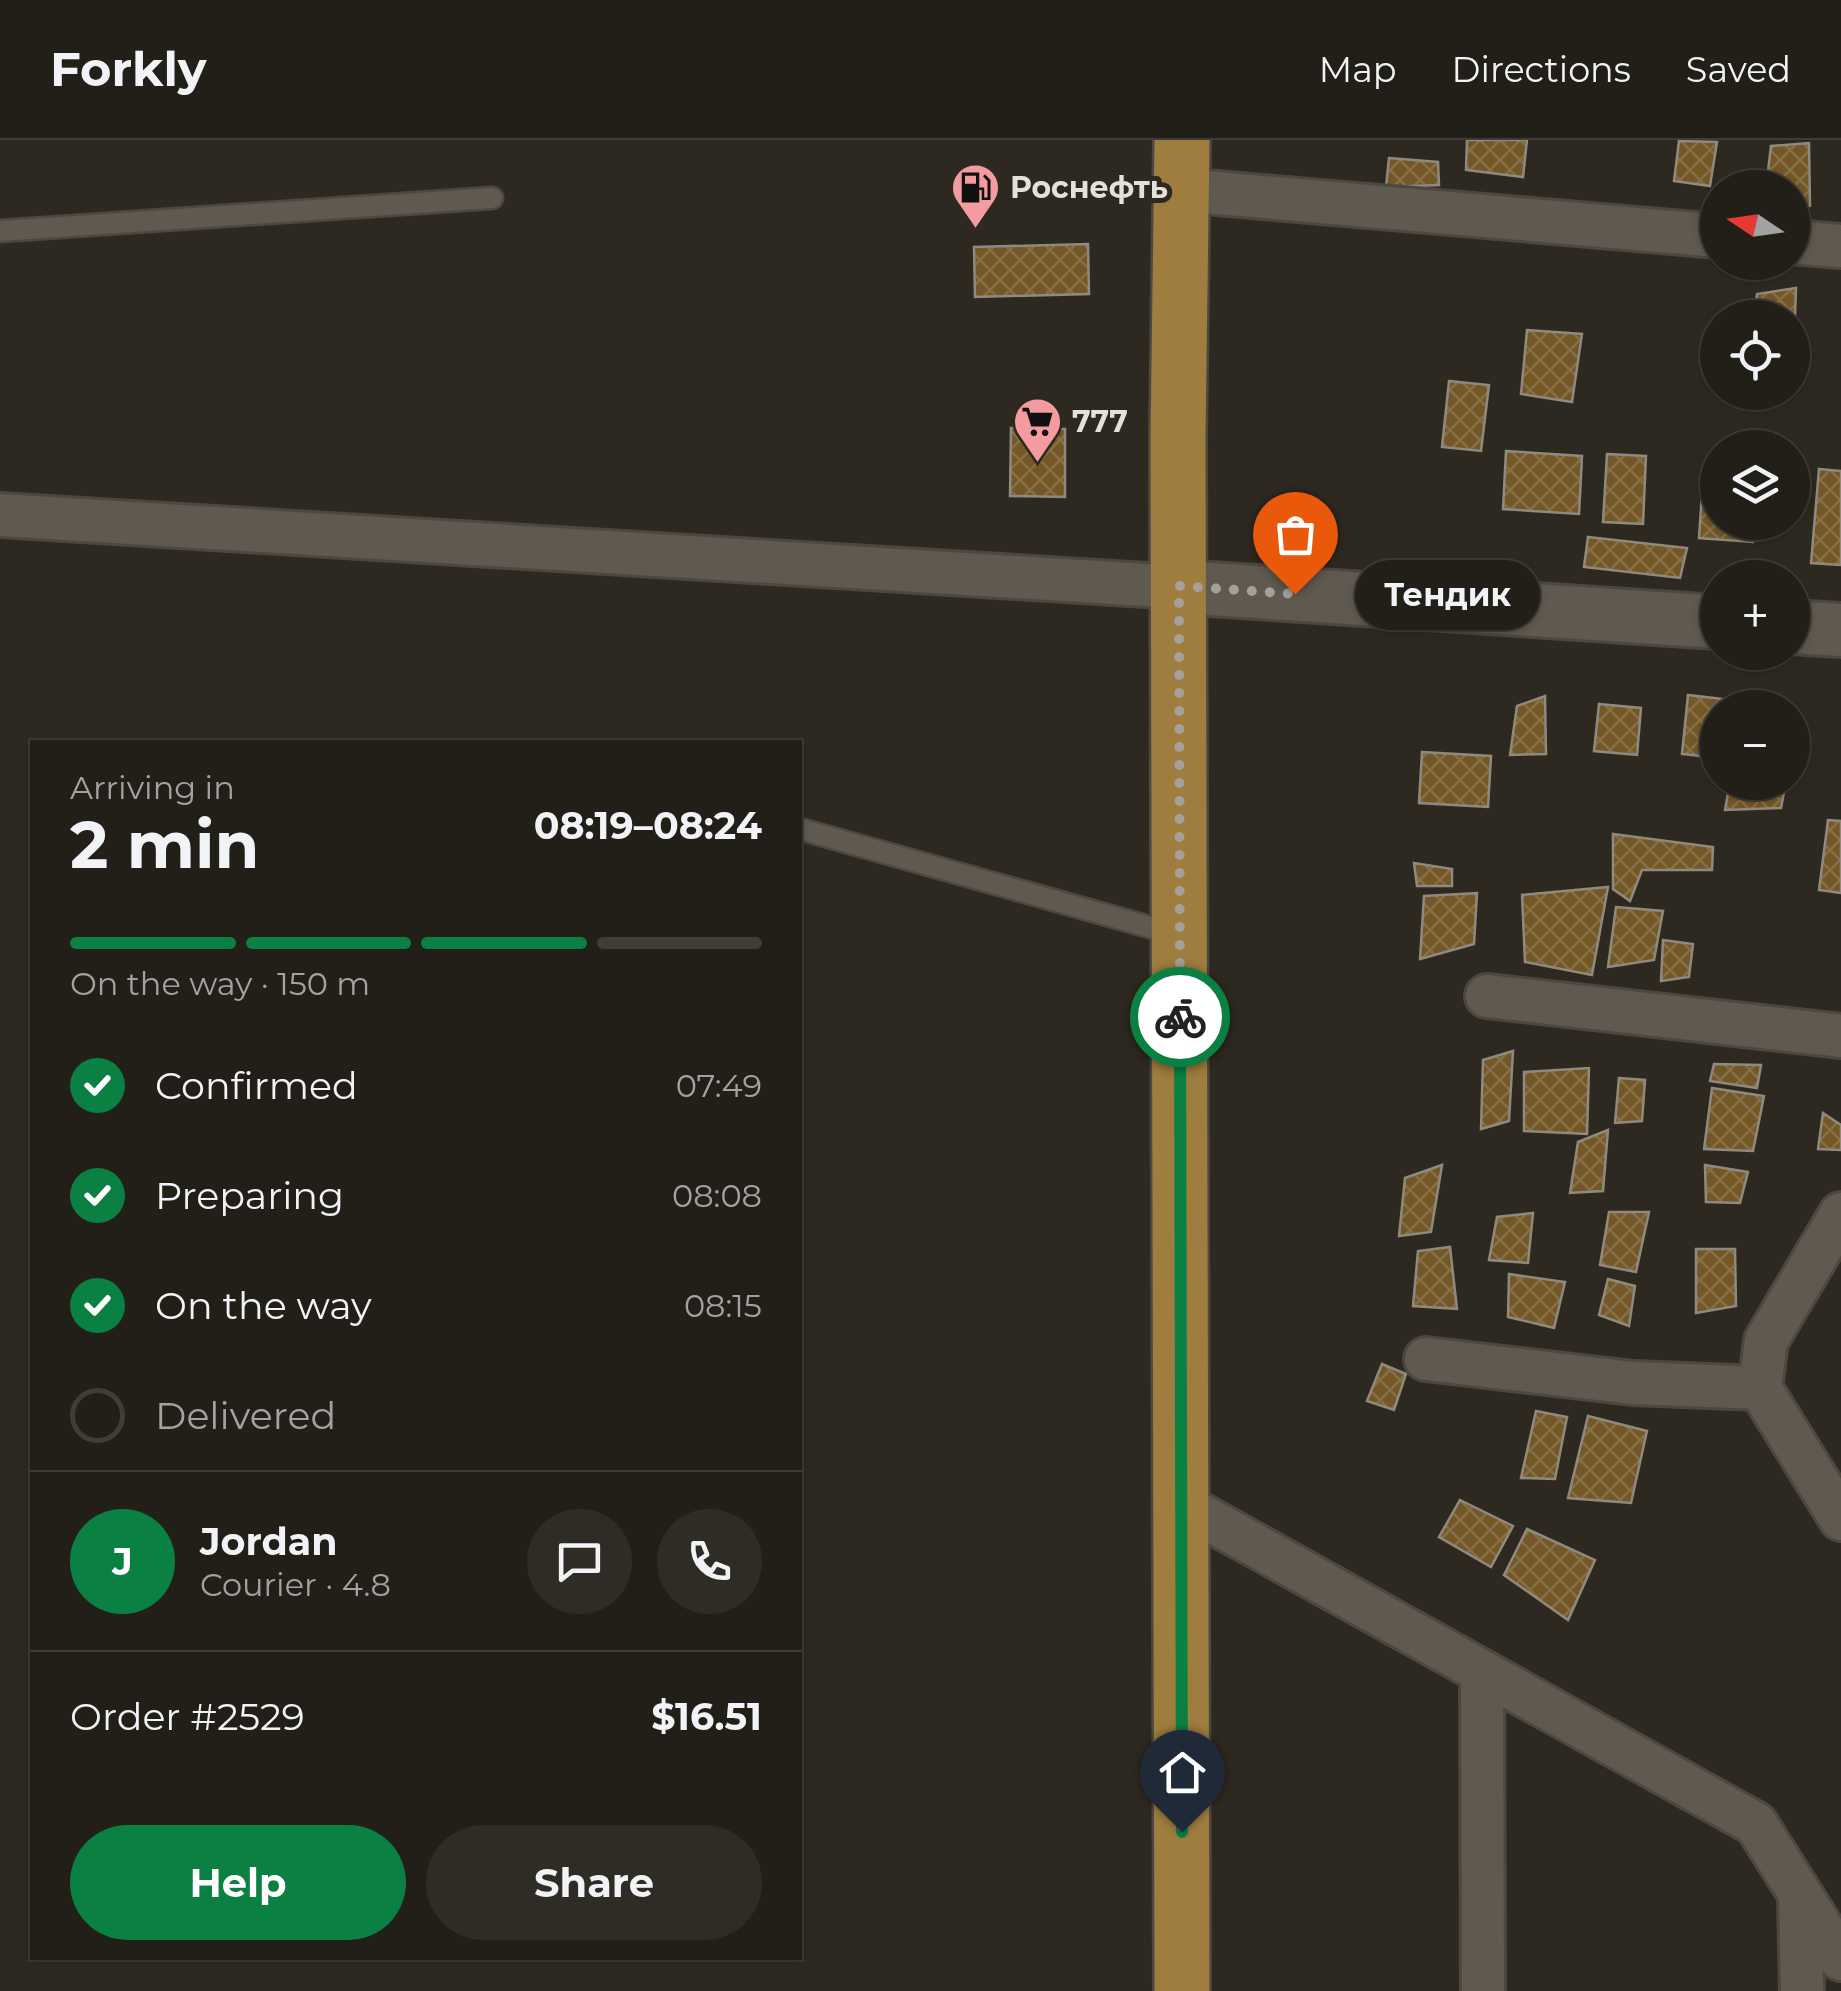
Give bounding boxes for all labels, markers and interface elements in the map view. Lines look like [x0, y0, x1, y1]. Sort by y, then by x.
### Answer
text: Forkly [50, 40, 207, 98]
text: Map [1319, 48, 1397, 91]
text: Directions [1452, 48, 1631, 91]
text: Saved [1686, 48, 1791, 91]
fuel station icon: Роснефть [949, 162, 1001, 230]
place label: Роснефть [1010, 169, 1168, 206]
north arrow [1700, 170, 1810, 280]
map controls [1700, 170, 1810, 800]
button: locate [1700, 300, 1810, 410]
supermarket icon: 777 [1011, 396, 1063, 464]
place label: 777 [1072, 403, 1128, 440]
button: layers [1700, 430, 1810, 540]
pin [1253, 492, 1338, 595]
icon: bag [1268, 507, 1323, 562]
callout: Тендик [1355, 559, 1540, 629]
button: + [1700, 560, 1810, 670]
text: Тендик [1384, 575, 1511, 614]
button: − [1700, 690, 1810, 800]
text: Arriving in [70, 768, 235, 807]
text: 08:19–08:24 [534, 802, 762, 849]
text: 2 min [70, 805, 259, 884]
text: On the way · 150 m [70, 964, 370, 1003]
courier [1130, 967, 1230, 1067]
icon: bike [1153, 990, 1208, 1045]
icon: check [70, 1058, 125, 1113]
text: Confirmed [155, 1062, 358, 1109]
text: 07:49 [676, 1066, 762, 1105]
icon: check [70, 1168, 125, 1223]
text: Preparing [155, 1172, 344, 1219]
text: 08:08 [672, 1176, 762, 1215]
icon: check [70, 1278, 125, 1333]
text: On the way [155, 1282, 372, 1329]
text: 08:15 [684, 1286, 762, 1325]
text: Delivered [155, 1392, 336, 1439]
button: chat [527, 1509, 632, 1614]
button: phone [657, 1509, 762, 1614]
text: Jordan [200, 1518, 338, 1565]
text: J [112, 1538, 133, 1585]
text: Courier · 4.8 [200, 1565, 391, 1604]
text: Order #2529 [70, 1693, 305, 1740]
text: $16.51 [651, 1693, 762, 1740]
pin [1140, 1730, 1225, 1833]
icon: home [1155, 1745, 1210, 1800]
button: Help [70, 1825, 406, 1940]
button: Share [426, 1825, 762, 1940]

